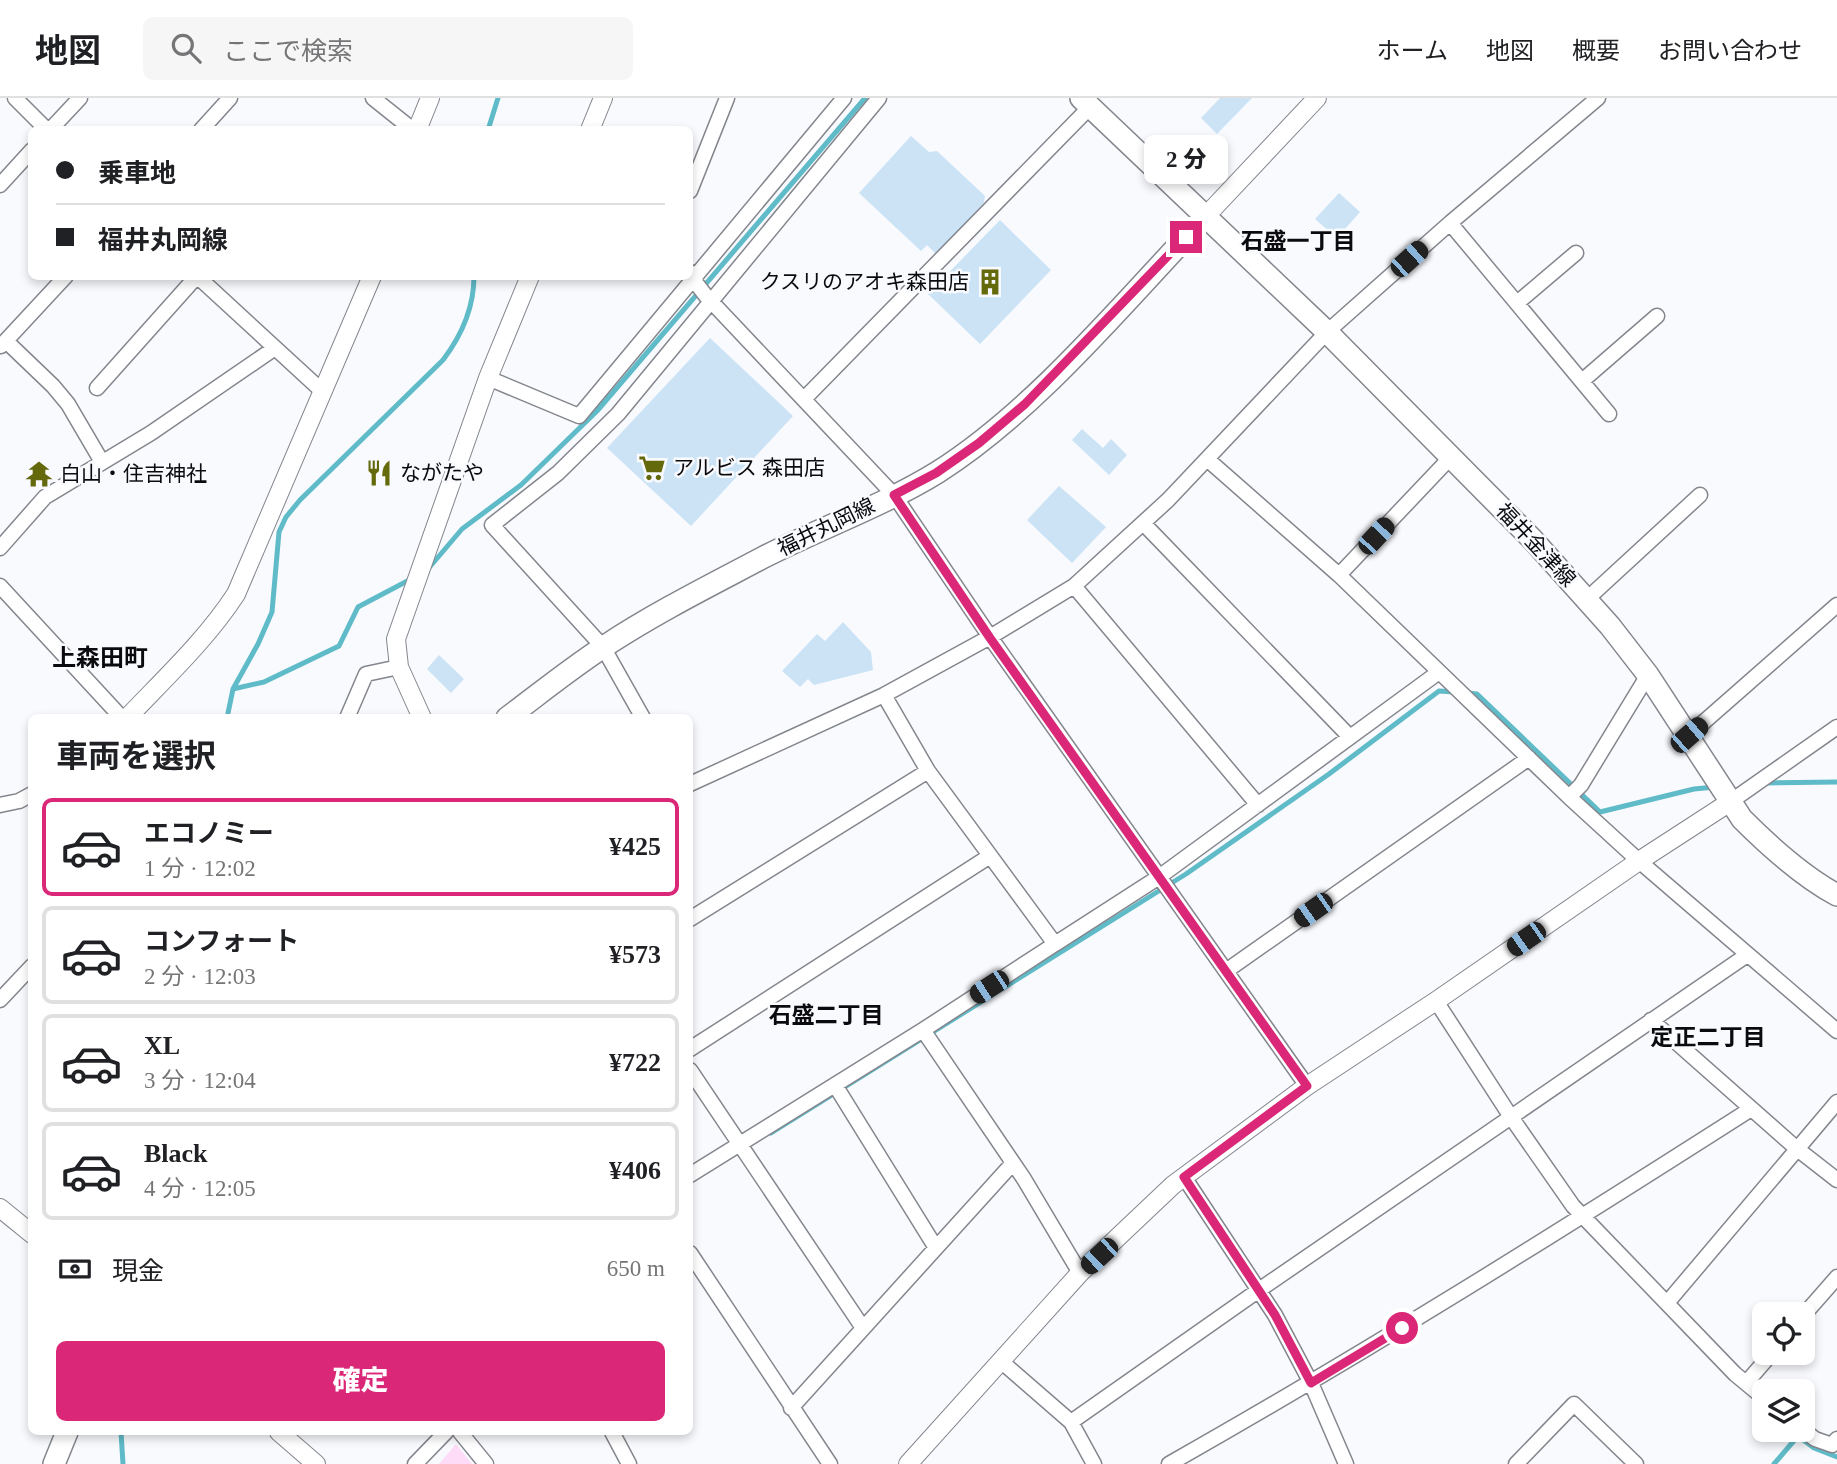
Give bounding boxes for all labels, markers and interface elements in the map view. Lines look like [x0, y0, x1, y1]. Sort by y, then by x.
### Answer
search box [143, 17, 633, 80]
icon: search [167, 29, 205, 67]
text: 地図 [35, 33, 101, 69]
text: ここで検索 [223, 37, 353, 66]
text: ホーム [1377, 38, 1448, 64]
text: 地図 [1486, 38, 1534, 64]
text: 概要 [1572, 38, 1620, 64]
text: お問い合わせ [1658, 38, 1802, 64]
callout: 2 分 [1144, 136, 1228, 184]
text: 2 分 [1166, 147, 1206, 172]
text: 乗車地 [98, 159, 176, 188]
route end [1170, 221, 1202, 253]
text: 福井丸岡線 [98, 226, 228, 255]
district label: 石盛一丁目 [1241, 229, 1356, 254]
car [1387, 237, 1432, 281]
building icon: クスリのアオキ森田店 [975, 267, 1005, 297]
place label: クスリのアオキ森田店 [760, 270, 969, 294]
supermarket icon: アルビス 森田店 [637, 453, 667, 483]
place label: アルビス 森田店 [673, 456, 825, 480]
restaurant icon: ながたや [364, 458, 394, 488]
temple icon: 白山・住吉神社 [24, 459, 54, 489]
place label: ながたや [400, 461, 484, 485]
place label: 白山・住吉神社 [60, 462, 207, 486]
street label: 福井丸岡線 [774, 493, 878, 561]
street label: 福井金津線 [1491, 498, 1581, 592]
car [1354, 513, 1399, 559]
district label: 上森田町 [52, 645, 148, 671]
car [1667, 713, 1712, 757]
text: 車両を選択 [56, 738, 216, 774]
icon: car [60, 816, 123, 879]
text: エコノミー [144, 819, 274, 848]
text: ¥425 [609, 832, 661, 861]
text: 1 分 · 12:02 [144, 856, 256, 881]
car [1290, 889, 1337, 931]
car [1503, 918, 1550, 960]
icon: car [60, 924, 123, 987]
text: コンフォート [144, 927, 299, 956]
text: ¥573 [609, 940, 661, 969]
text: 2 分 · 12:03 [144, 964, 256, 989]
car [966, 967, 1013, 1007]
district label: 石盛二丁目 [769, 1003, 884, 1028]
district label: 定正二丁目 [1651, 1025, 1766, 1050]
text: XL [144, 1031, 180, 1060]
icon: car [60, 1032, 123, 1095]
text: ¥722 [609, 1048, 661, 1077]
text: 3 分 · 12:04 [144, 1068, 256, 1093]
text: Black [144, 1139, 208, 1168]
icon: car [60, 1140, 123, 1203]
text: ¥406 [609, 1156, 661, 1185]
text: 4 分 · 12:05 [144, 1176, 256, 1201]
car [1077, 1234, 1122, 1278]
icon: cash [56, 1250, 94, 1288]
text: 650 m [607, 1256, 665, 1281]
text: 現金 [112, 1257, 164, 1286]
map controls [1752, 1302, 1815, 1442]
button: locate [1752, 1302, 1815, 1365]
route start [1386, 1312, 1418, 1344]
button: 確定 [56, 1341, 665, 1421]
button: layers [1752, 1379, 1815, 1442]

